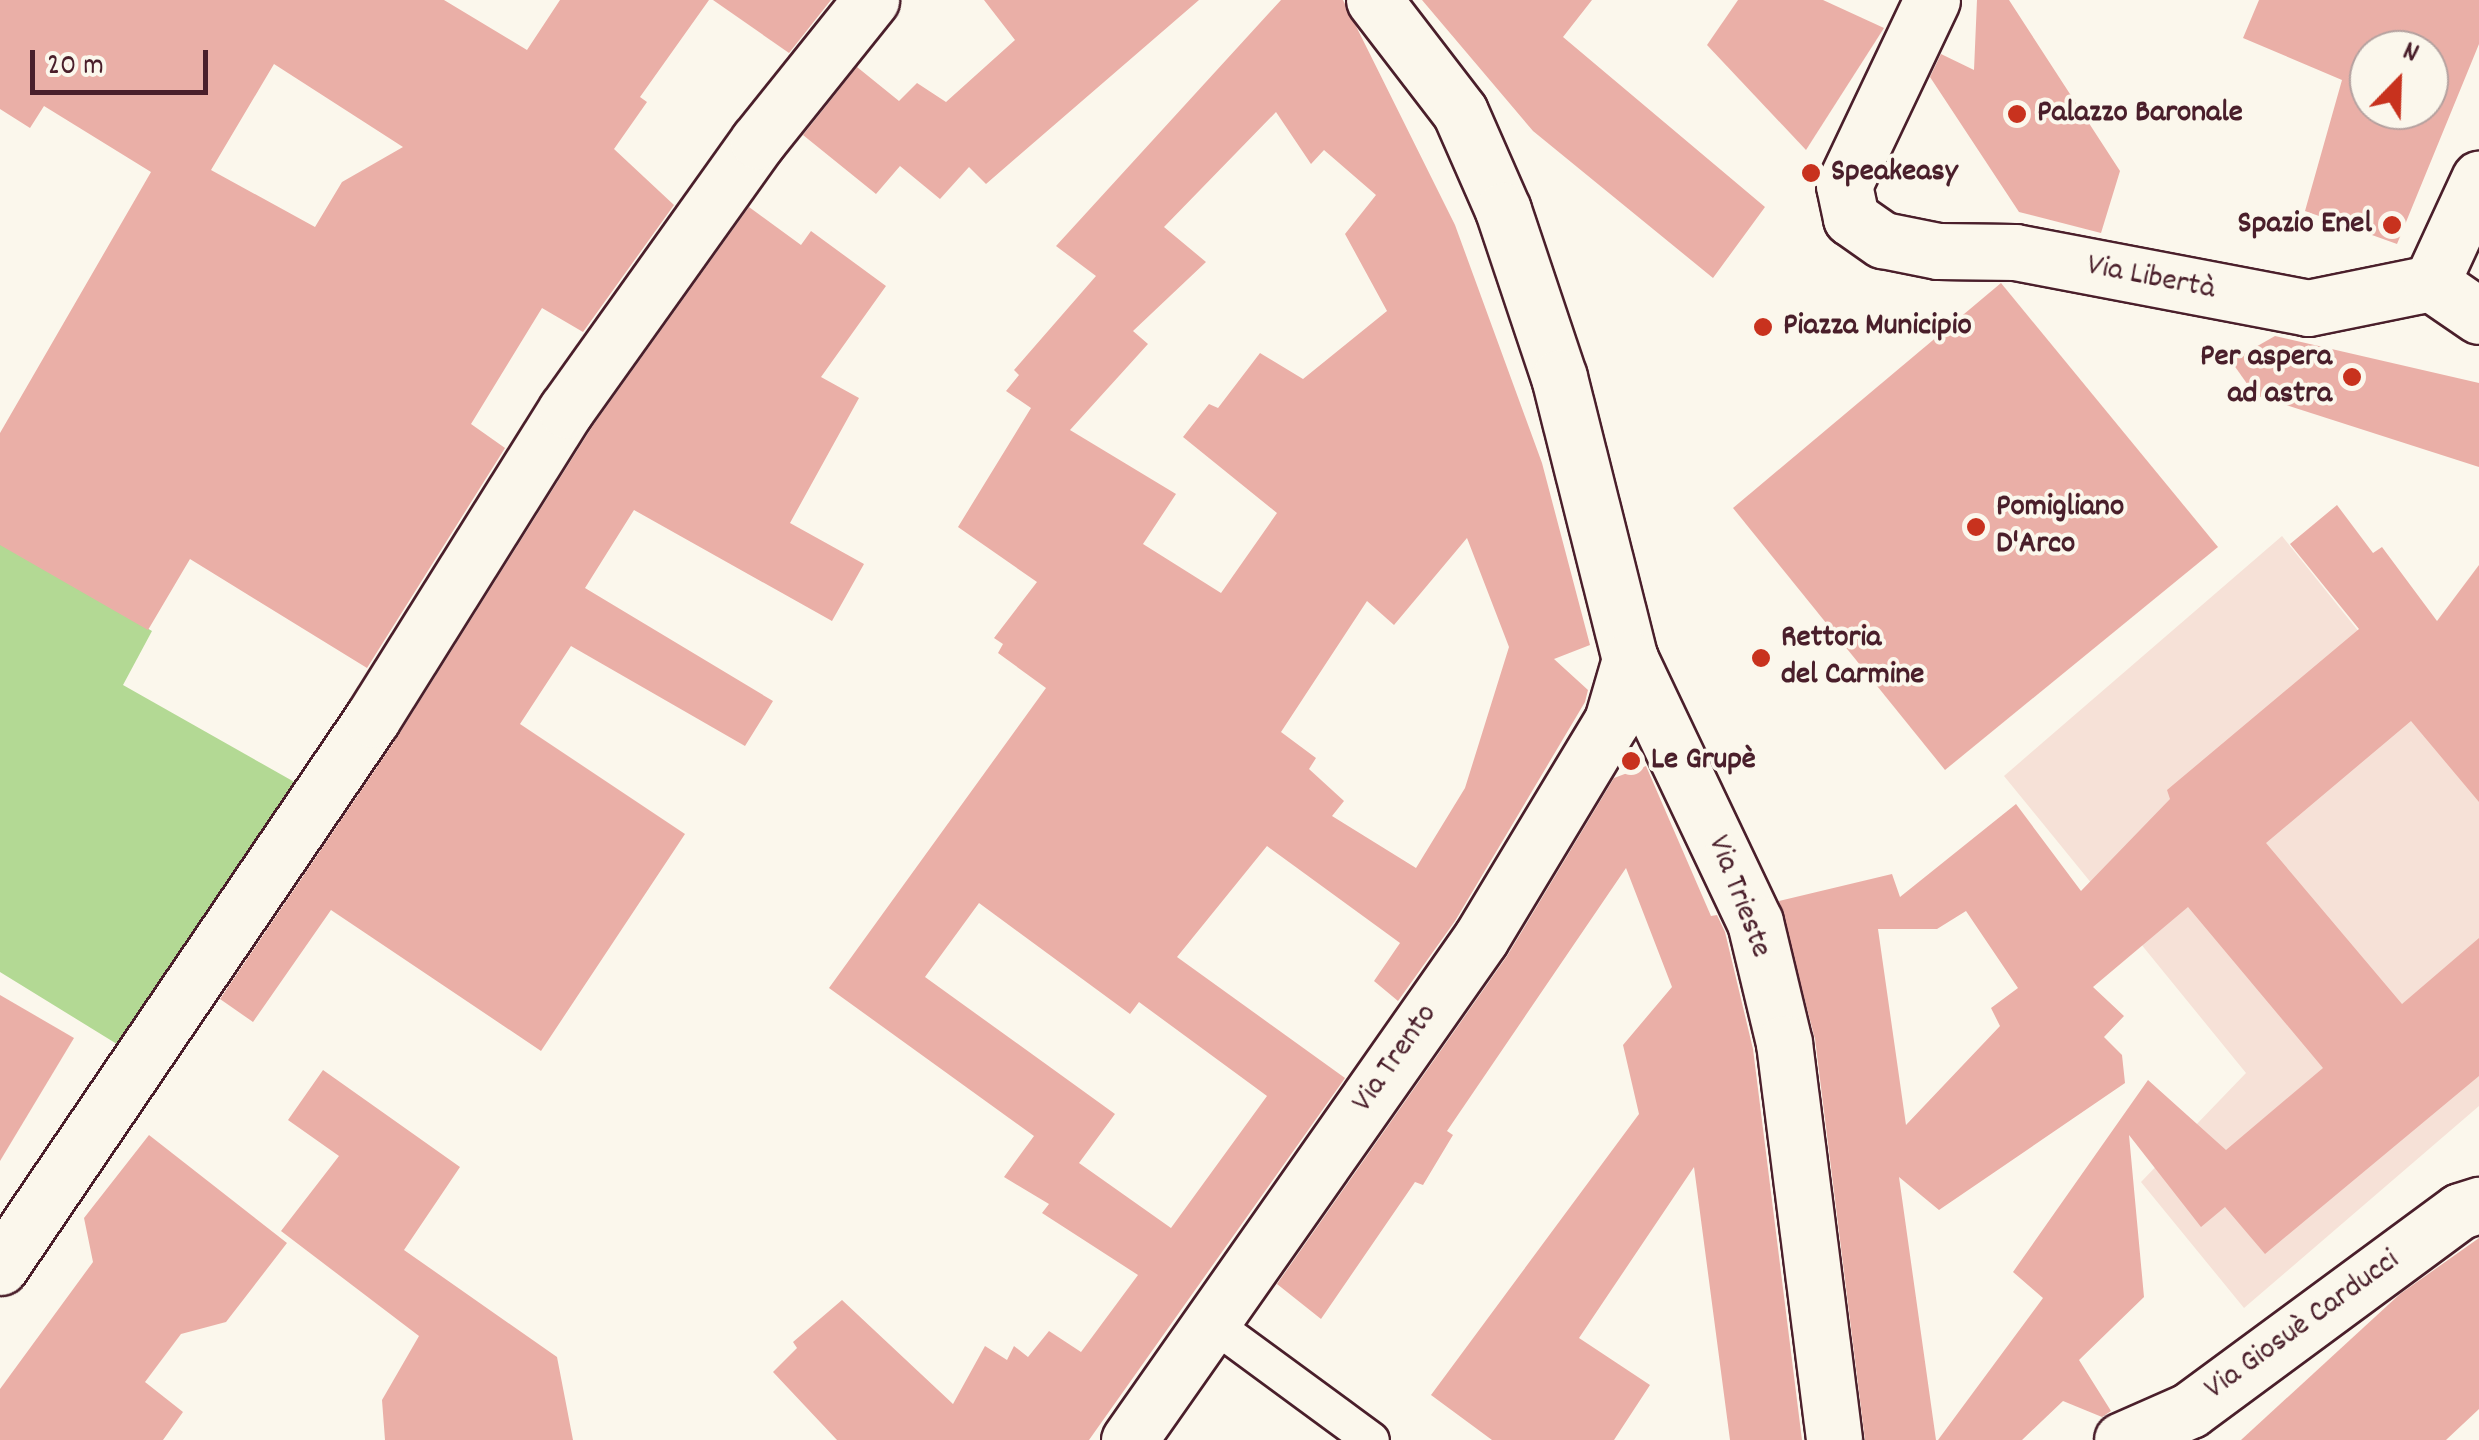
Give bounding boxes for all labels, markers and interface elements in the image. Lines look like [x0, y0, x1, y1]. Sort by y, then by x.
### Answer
scale bar [35, 30, 212, 92]
north arrow [2349, 30, 2449, 130]
text: N [2396, 33, 2424, 75]
text: 20 m [47, 46, 104, 89]
place label: Palazzo Baronale [2037, 95, 2243, 133]
marker: Palazzo Baronale [2006, 103, 2028, 125]
place label: Speakeasy [1831, 154, 1958, 192]
marker: Speakeasy [1800, 162, 1822, 184]
place label: Spazio Enel [2238, 206, 2372, 244]
marker: Spazio Enel [2381, 214, 2403, 236]
street label: Via Libertà [2083, 248, 2219, 310]
place label: Piazza Municipio [1783, 308, 1972, 346]
marker: Piazza Municipio [1752, 316, 1774, 338]
place label: Per aspera ad astra [2200, 340, 2332, 415]
marker: Per aspera ad astra [2341, 366, 2363, 388]
place label: Pomigliano D'Arco [1996, 490, 2124, 565]
marker: Pomigliano D'Arco [1965, 516, 1987, 538]
place label: Rettoria del Carmine [1781, 621, 1924, 696]
marker: Rettoria del Carmine [1750, 647, 1772, 669]
place label: Le Grupè [1651, 742, 1756, 780]
marker: Le Grupè [1620, 750, 1642, 772]
street label: Via Trieste [1697, 831, 1779, 963]
street label: Via Trento [1345, 998, 1447, 1120]
street label: Via Giosuè Carducci [2198, 1242, 2408, 1410]

